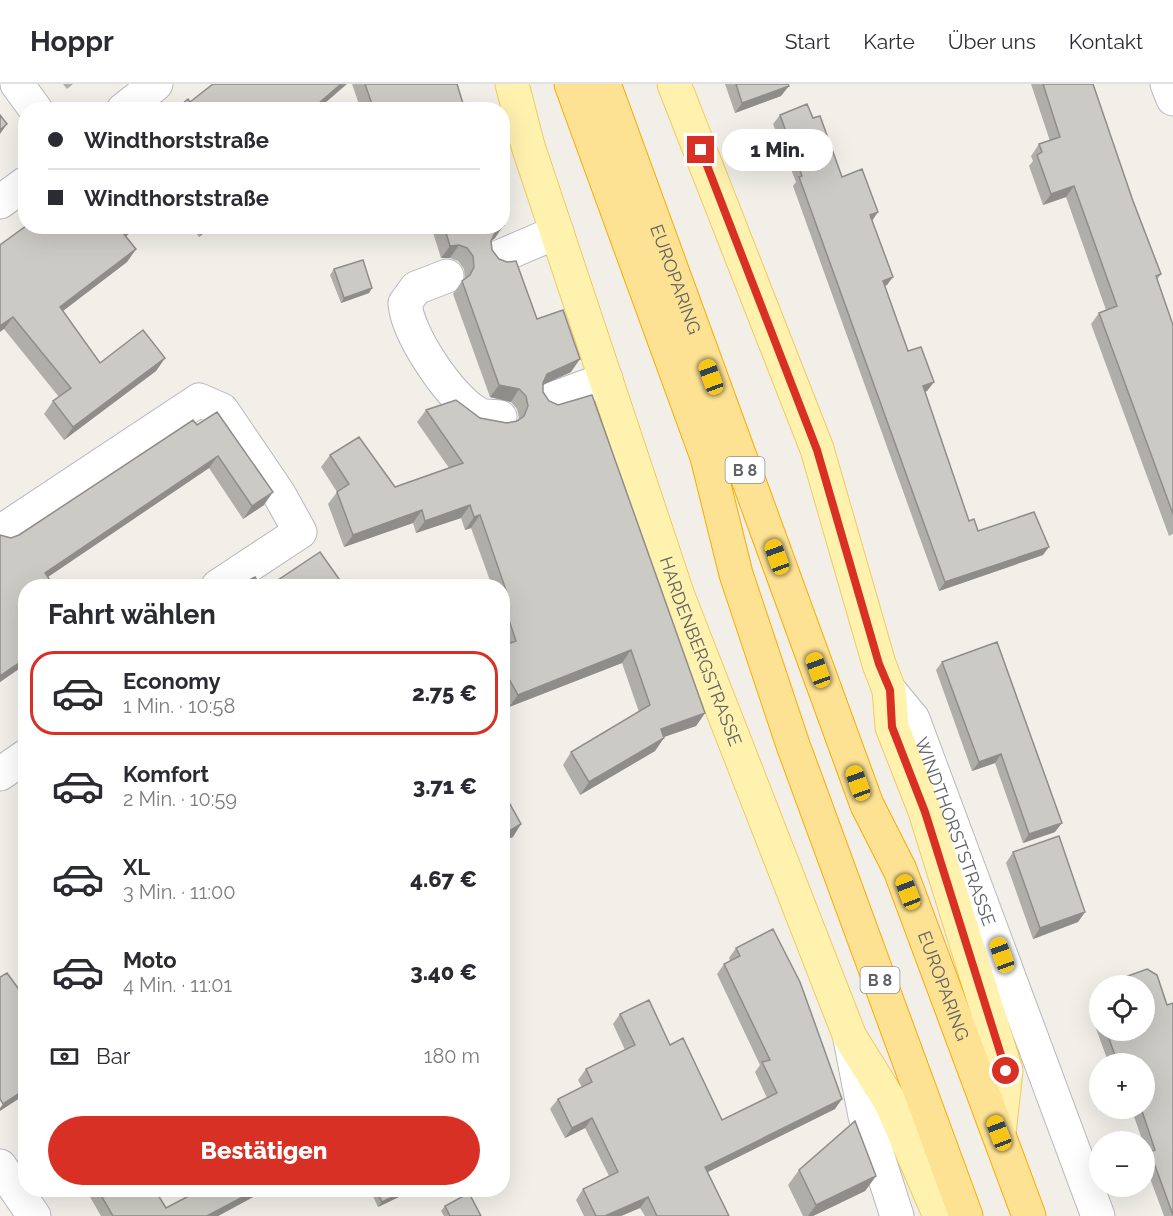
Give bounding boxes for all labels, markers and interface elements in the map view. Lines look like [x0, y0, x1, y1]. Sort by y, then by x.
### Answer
text: Hoppr [30, 25, 114, 58]
text: Start [785, 29, 830, 54]
text: Karte [863, 29, 915, 54]
text: Über uns [948, 29, 1036, 54]
text: Kontakt [1069, 29, 1143, 54]
text: Windthorststraße [84, 127, 269, 153]
callout: 1 Min. [722, 129, 833, 171]
route end [687, 136, 714, 163]
text: 1 Min. [750, 138, 805, 162]
text: Windthorststraße [84, 185, 269, 211]
street label: EUROPARING [646, 221, 705, 337]
car [696, 357, 726, 397]
road number: B 8 [726, 457, 764, 483]
car [762, 537, 792, 577]
street label: HARDENBERGSTRASSE [656, 554, 746, 749]
text: Fahrt wählen [48, 599, 216, 630]
car [803, 650, 833, 690]
icon: car [51, 666, 105, 720]
text: Economy [123, 668, 221, 694]
text: 2.75 € [412, 680, 477, 706]
text: 1 Min. · 10:58 [123, 694, 235, 718]
street label: WINDTHORSTSTRASSE [911, 734, 1000, 929]
icon: car [51, 759, 105, 813]
text: Komfort [123, 761, 209, 787]
car [843, 763, 873, 803]
text: 3.71 € [413, 773, 477, 799]
text: 2 Min. · 10:59 [123, 787, 237, 811]
icon: car [51, 852, 105, 906]
text: XL [123, 854, 150, 880]
text: 4.67 € [410, 866, 477, 892]
car [893, 872, 923, 912]
text: 3 Min. · 11:00 [123, 880, 235, 904]
street label: EUROPARING [914, 928, 974, 1043]
car [987, 935, 1017, 975]
icon: car [51, 945, 105, 999]
text: Moto [123, 947, 177, 973]
text: 3.40 € [410, 959, 477, 985]
road number: B 8 [860, 967, 900, 993]
text: 4 Min. · 11:01 [123, 973, 232, 997]
map controls [1089, 975, 1155, 1197]
button: locate [1089, 975, 1155, 1041]
icon: cash [48, 1040, 81, 1073]
text: Bar [96, 1043, 130, 1069]
text: 180 m [424, 1044, 480, 1068]
button: + [1089, 1053, 1155, 1119]
route start [992, 1057, 1019, 1084]
car [984, 1113, 1014, 1153]
button: Bestätigen [48, 1116, 480, 1185]
button: − [1089, 1131, 1155, 1197]

